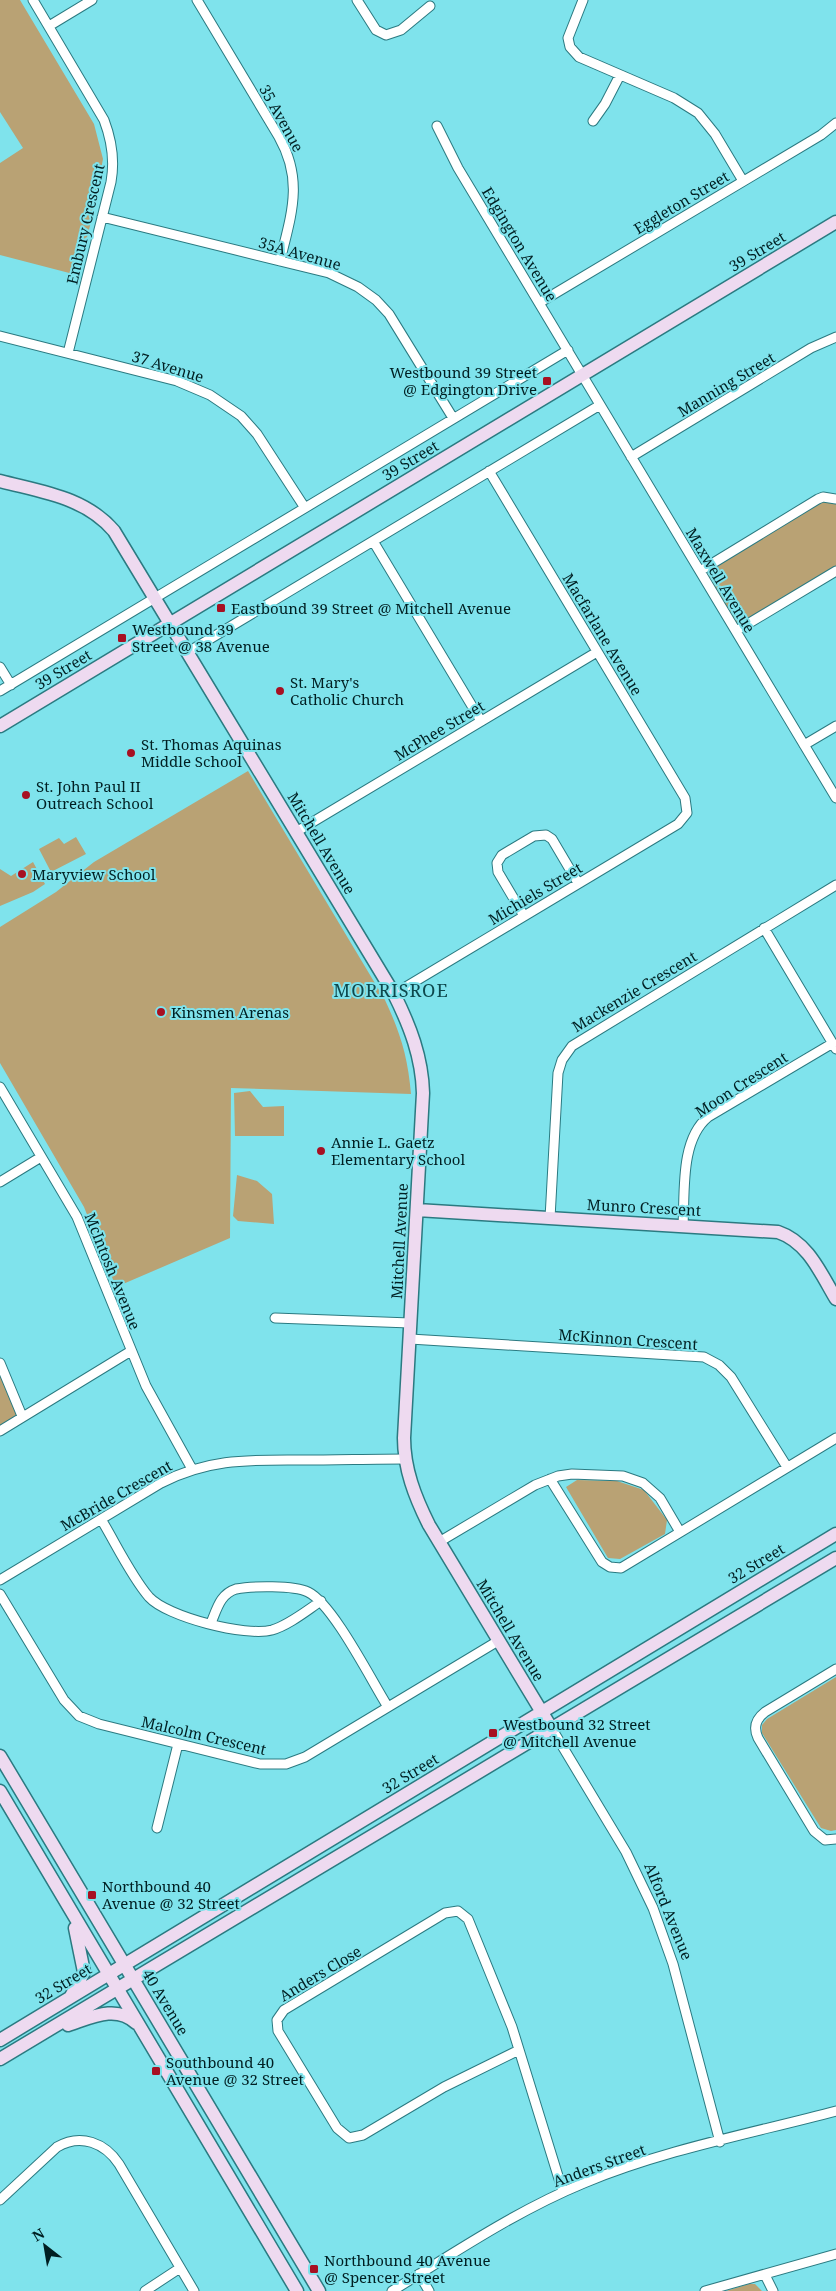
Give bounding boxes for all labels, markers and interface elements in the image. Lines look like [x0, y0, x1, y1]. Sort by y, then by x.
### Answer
street label: 35 Avenue [255, 81, 309, 155]
street label: Embury Crescent [61, 162, 109, 286]
street label: Eggleton Street [630, 166, 732, 238]
street label: Edgington Avenue [478, 183, 562, 305]
street label: 39 Street [725, 226, 789, 276]
street label: 35A Avenue [256, 232, 344, 274]
street label: 37 Avenue [130, 346, 206, 386]
street label: Manning Street [674, 347, 778, 421]
place label: Westbound 39 Street @ Edgington Drive [389, 362, 537, 399]
marker: Westbound 39 Street @ Edgington Drive [541, 375, 553, 387]
street label: 39 Street [378, 435, 442, 485]
street label: Maxwell Avenue [682, 524, 760, 636]
street label: Macfarlane Avenue [559, 569, 647, 699]
place label: Eastbound 39 Street @ Mitchell Avenue [231, 598, 511, 618]
marker: Eastbound 39 Street @ Mitchell Avenue [215, 602, 227, 614]
place label: Westbound 39 Street @ 38 Avenue [132, 619, 270, 656]
marker: Westbound 39 Street @ 38 Avenue [116, 632, 128, 644]
street label: 39 Street [31, 644, 95, 694]
place label: St. Mary's Catholic Church [290, 672, 405, 709]
marker: St. Mary's Catholic Church [274, 685, 286, 697]
street label: McPhee Street [390, 695, 488, 765]
place label: St. Thomas Aquinas Middle School [141, 734, 282, 771]
marker: St. Thomas Aquinas Middle School [125, 747, 137, 759]
place label: St. John Paul II Outreach School [36, 776, 154, 813]
street label: Mitchell Avenue [284, 788, 360, 898]
marker: St. John Paul II Outreach School [20, 789, 32, 801]
street label: Michiels Street [485, 857, 585, 929]
place label: Maryview School [32, 864, 156, 884]
marker: Maryview School [16, 868, 28, 880]
street label: Mackenzie Crescent [568, 946, 700, 1036]
district label: MORRISROE [333, 978, 449, 1002]
place label: Kinsmen Arenas [171, 1002, 289, 1022]
marker: Kinsmen Arenas [155, 1006, 167, 1018]
street label: Moon Crescent [691, 1047, 791, 1121]
place label: Annie L. Gaetz Elementary School [331, 1132, 465, 1169]
marker: Annie L. Gaetz Elementary School [315, 1145, 327, 1157]
street label: Mitchell Avenue [386, 1183, 412, 1299]
street label: Munro Crescent [586, 1194, 702, 1220]
street label: McIntosh Avenue [80, 1210, 146, 1332]
street label: McKinnon Crescent [558, 1324, 698, 1354]
street label: McBride Crescent [57, 1455, 175, 1535]
street label: 32 Street [724, 1538, 788, 1588]
street label: Mitchell Avenue [473, 1575, 549, 1685]
street label: Malcolm Crescent [140, 1711, 268, 1759]
place label: Westbound 32 Street @ Mitchell Avenue [503, 1714, 651, 1751]
marker: Westbound 32 Street @ Mitchell Avenue [487, 1727, 499, 1739]
street label: 32 Street [378, 1748, 442, 1798]
street label: Alford Avenue [640, 1859, 698, 1963]
place label: Northbound 40 Avenue @ 32 Street [102, 1876, 240, 1913]
marker: Northbound 40 Avenue @ 32 Street [86, 1889, 98, 1901]
street label: Anders Close [275, 1941, 365, 2005]
street label: 32 Street [31, 1958, 95, 2008]
street label: 40 Avenue [138, 1965, 194, 2039]
place label: Southbound 40 Avenue @ 32 Street [166, 2052, 304, 2089]
marker: Southbound 40 Avenue @ 32 Street [150, 2065, 162, 2077]
street label: Anders Street [550, 2139, 648, 2191]
north arrow [20, 2221, 70, 2271]
text: N [28, 2223, 48, 2245]
place label: Northbound 40 Avenue @ Spencer Street [324, 2250, 490, 2287]
marker: Northbound 40 Avenue @ Spencer Street [308, 2263, 320, 2275]

